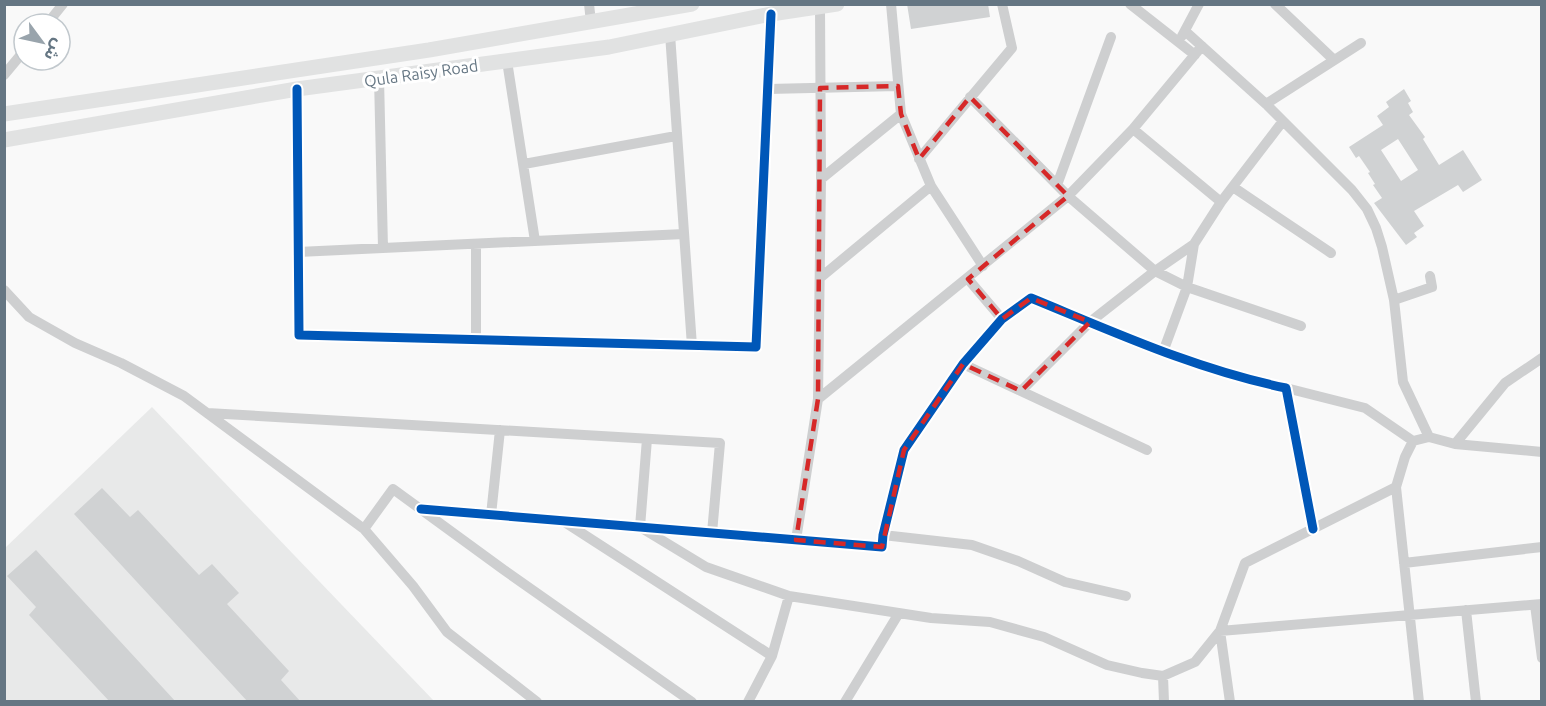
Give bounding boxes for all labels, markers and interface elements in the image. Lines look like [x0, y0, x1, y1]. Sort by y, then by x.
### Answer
north arrow [12, 12, 72, 72]
text: ش [40, 36, 68, 64]
street label: Qula Raisy Road [363, 56, 479, 90]

